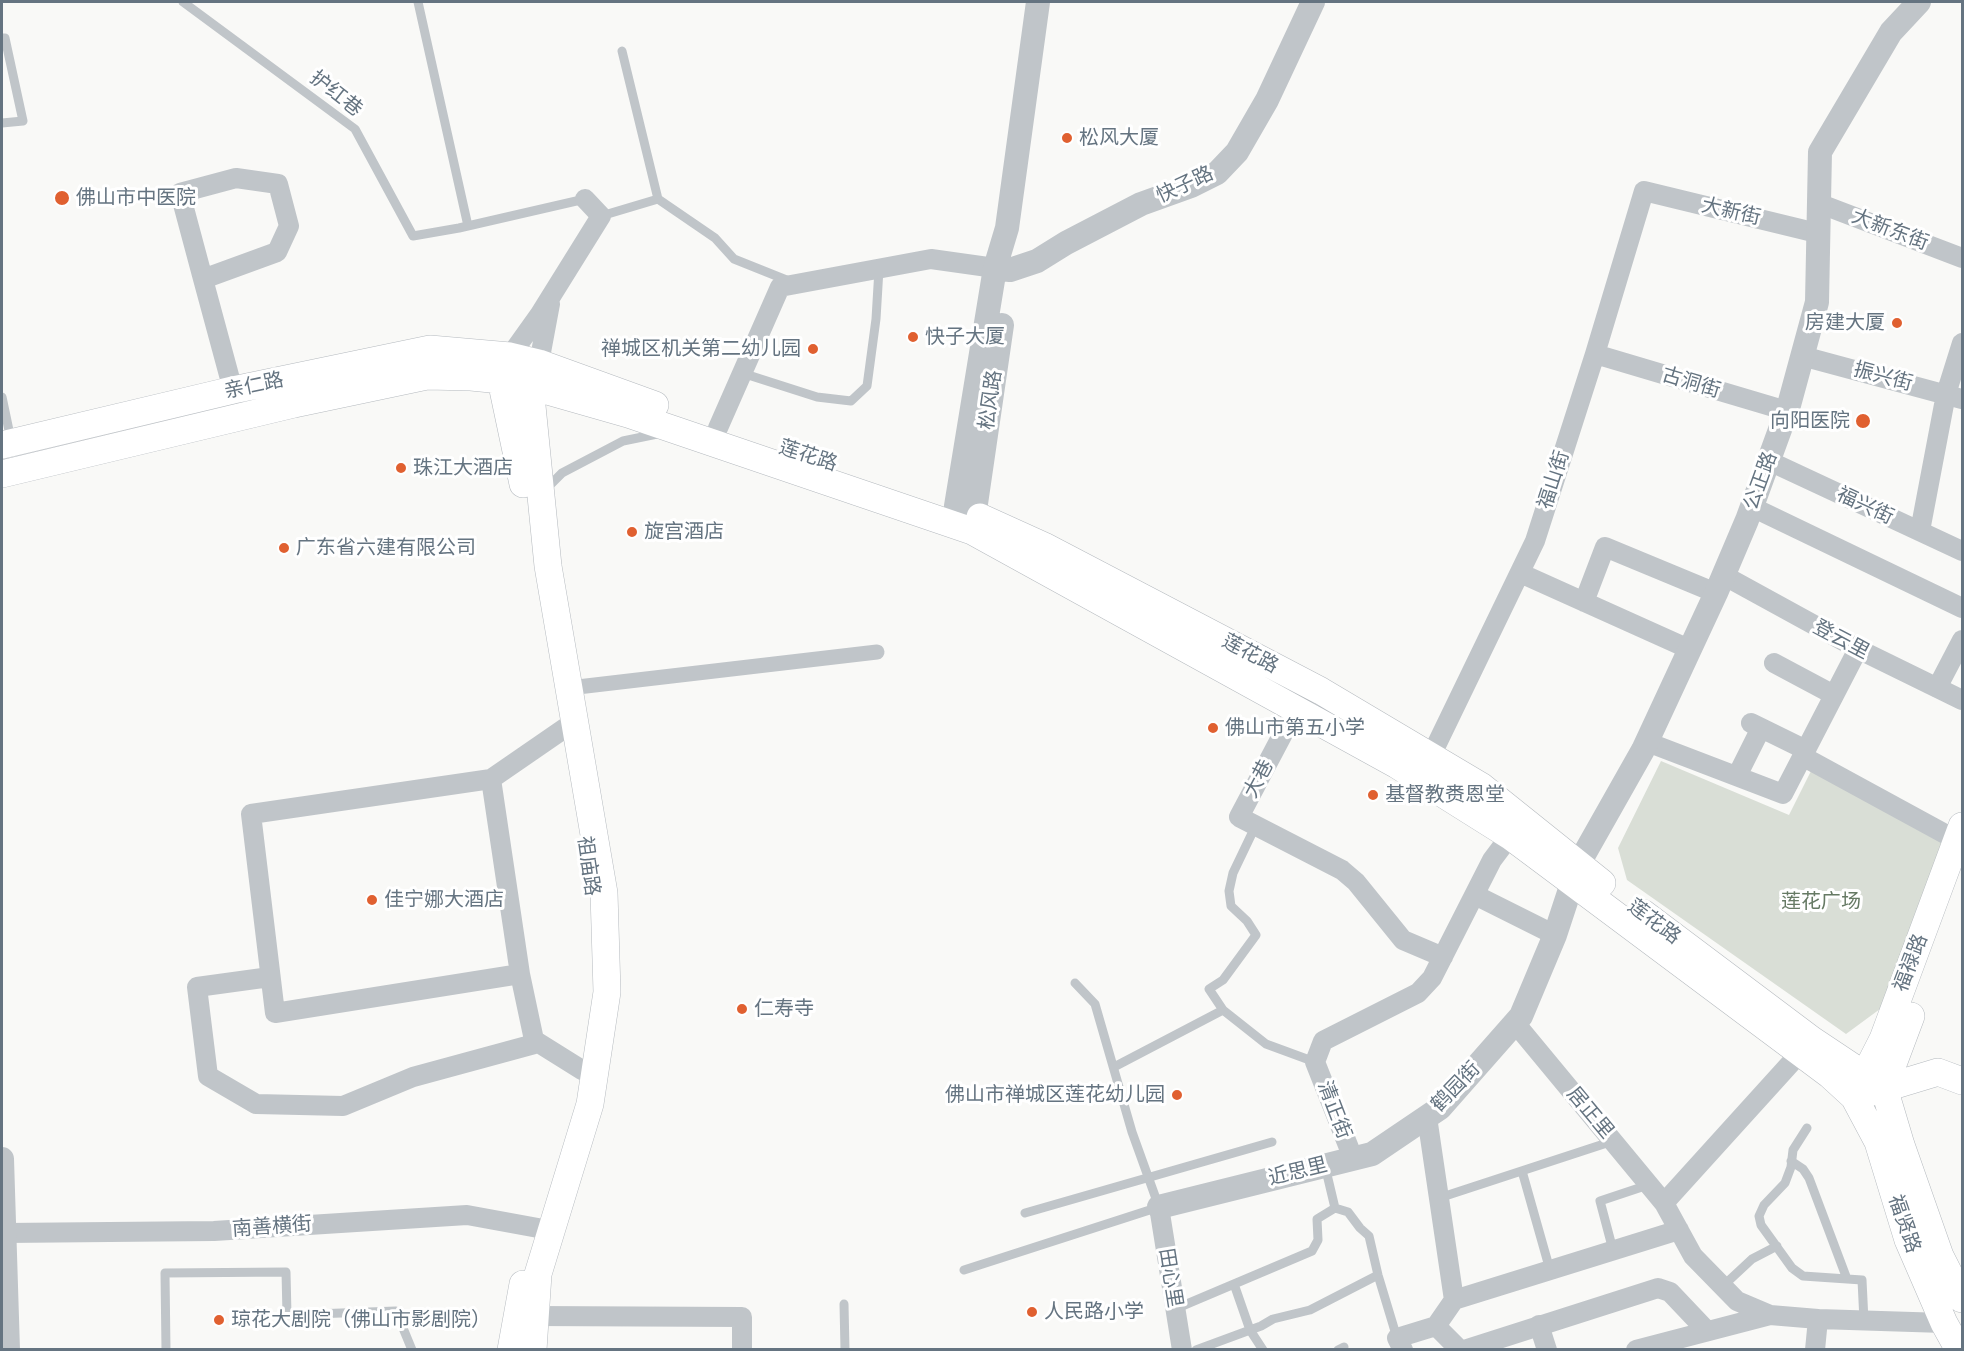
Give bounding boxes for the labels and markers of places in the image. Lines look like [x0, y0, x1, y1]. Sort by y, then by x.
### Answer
place label: 松风大厦 [1079, 126, 1159, 150]
marker: 松风大厦 [1060, 131, 1074, 145]
place label: 佛山市中医院 [76, 186, 196, 210]
marker: 佛山市中医院 [53, 189, 71, 207]
place label: 房建大厦 [1805, 311, 1885, 335]
marker: 房建大厦 [1890, 316, 1904, 330]
place label: 快子大厦 [925, 325, 1005, 349]
marker: 快子大厦 [906, 330, 920, 344]
place label: 禅城区机关第二幼儿园 [601, 337, 801, 361]
marker: 禅城区机关第二幼儿园 [806, 342, 820, 356]
place label: 向阳医院 [1770, 409, 1850, 433]
marker: 向阳医院 [1854, 412, 1872, 430]
place label: 珠江大酒店 [413, 456, 513, 480]
marker: 珠江大酒店 [394, 461, 408, 475]
place label: 旋宫酒店 [644, 520, 724, 544]
marker: 旋宫酒店 [625, 525, 639, 539]
place label: 广东省六建有限公司 [296, 536, 476, 560]
marker: 广东省六建有限公司 [277, 541, 291, 555]
place label: 佛山市第五小学 [1225, 716, 1365, 740]
marker: 佛山市第五小学 [1206, 721, 1220, 735]
place label: 基督教赉恩堂 [1385, 783, 1505, 807]
marker: 基督教赉恩堂 [1366, 788, 1380, 802]
place label: 佳宁娜大酒店 [384, 888, 504, 912]
marker: 佳宁娜大酒店 [365, 893, 379, 907]
place label: 仁寿寺 [754, 997, 814, 1021]
marker: 仁寿寺 [735, 1002, 749, 1016]
place label: 佛山市禅城区莲花幼儿园 [945, 1083, 1165, 1107]
marker: 佛山市禅城区莲花幼儿园 [1170, 1088, 1184, 1102]
place label: 人民路小学 [1044, 1300, 1144, 1324]
marker: 人民路小学 [1025, 1305, 1039, 1319]
place label: 琼花大剧院（佛山市影剧院） [231, 1308, 491, 1332]
marker: 琼花大剧院（佛山市影剧院） [212, 1313, 226, 1327]

